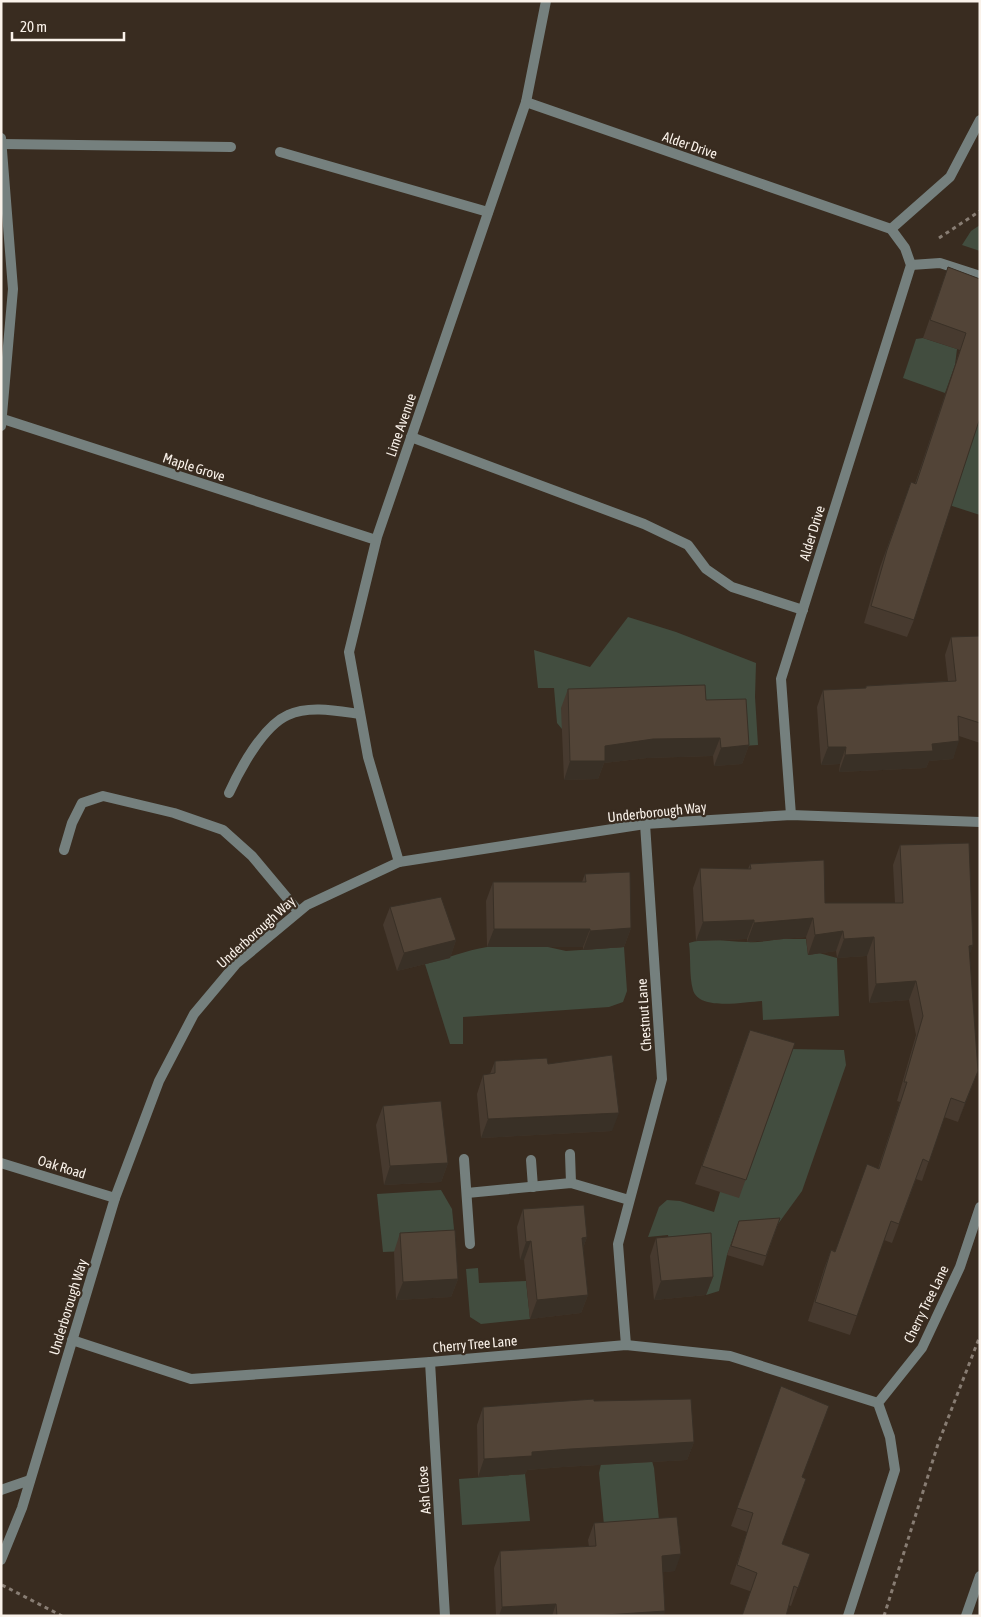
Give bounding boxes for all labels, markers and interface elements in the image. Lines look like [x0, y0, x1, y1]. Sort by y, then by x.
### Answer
scale bar [12, 10, 125, 42]
text: 20 m [20, 18, 47, 35]
street label: Alder Drive [661, 128, 719, 162]
street label: Lime Avenue [383, 391, 419, 459]
street label: Maple Grove [161, 449, 227, 485]
street label: Alder Drive [796, 504, 828, 562]
street label: Underborough Way [607, 799, 708, 825]
street label: Underborough Way [214, 893, 299, 971]
street label: Chestnut Lane [633, 978, 655, 1052]
street label: Oak Road [36, 1152, 88, 1182]
street label: Underborough Way [46, 1257, 90, 1357]
street label: Cherry Tree Lane [900, 1263, 952, 1345]
street label: Cherry Tree Lane [432, 1332, 518, 1356]
street label: Ash Close [414, 1465, 434, 1515]

